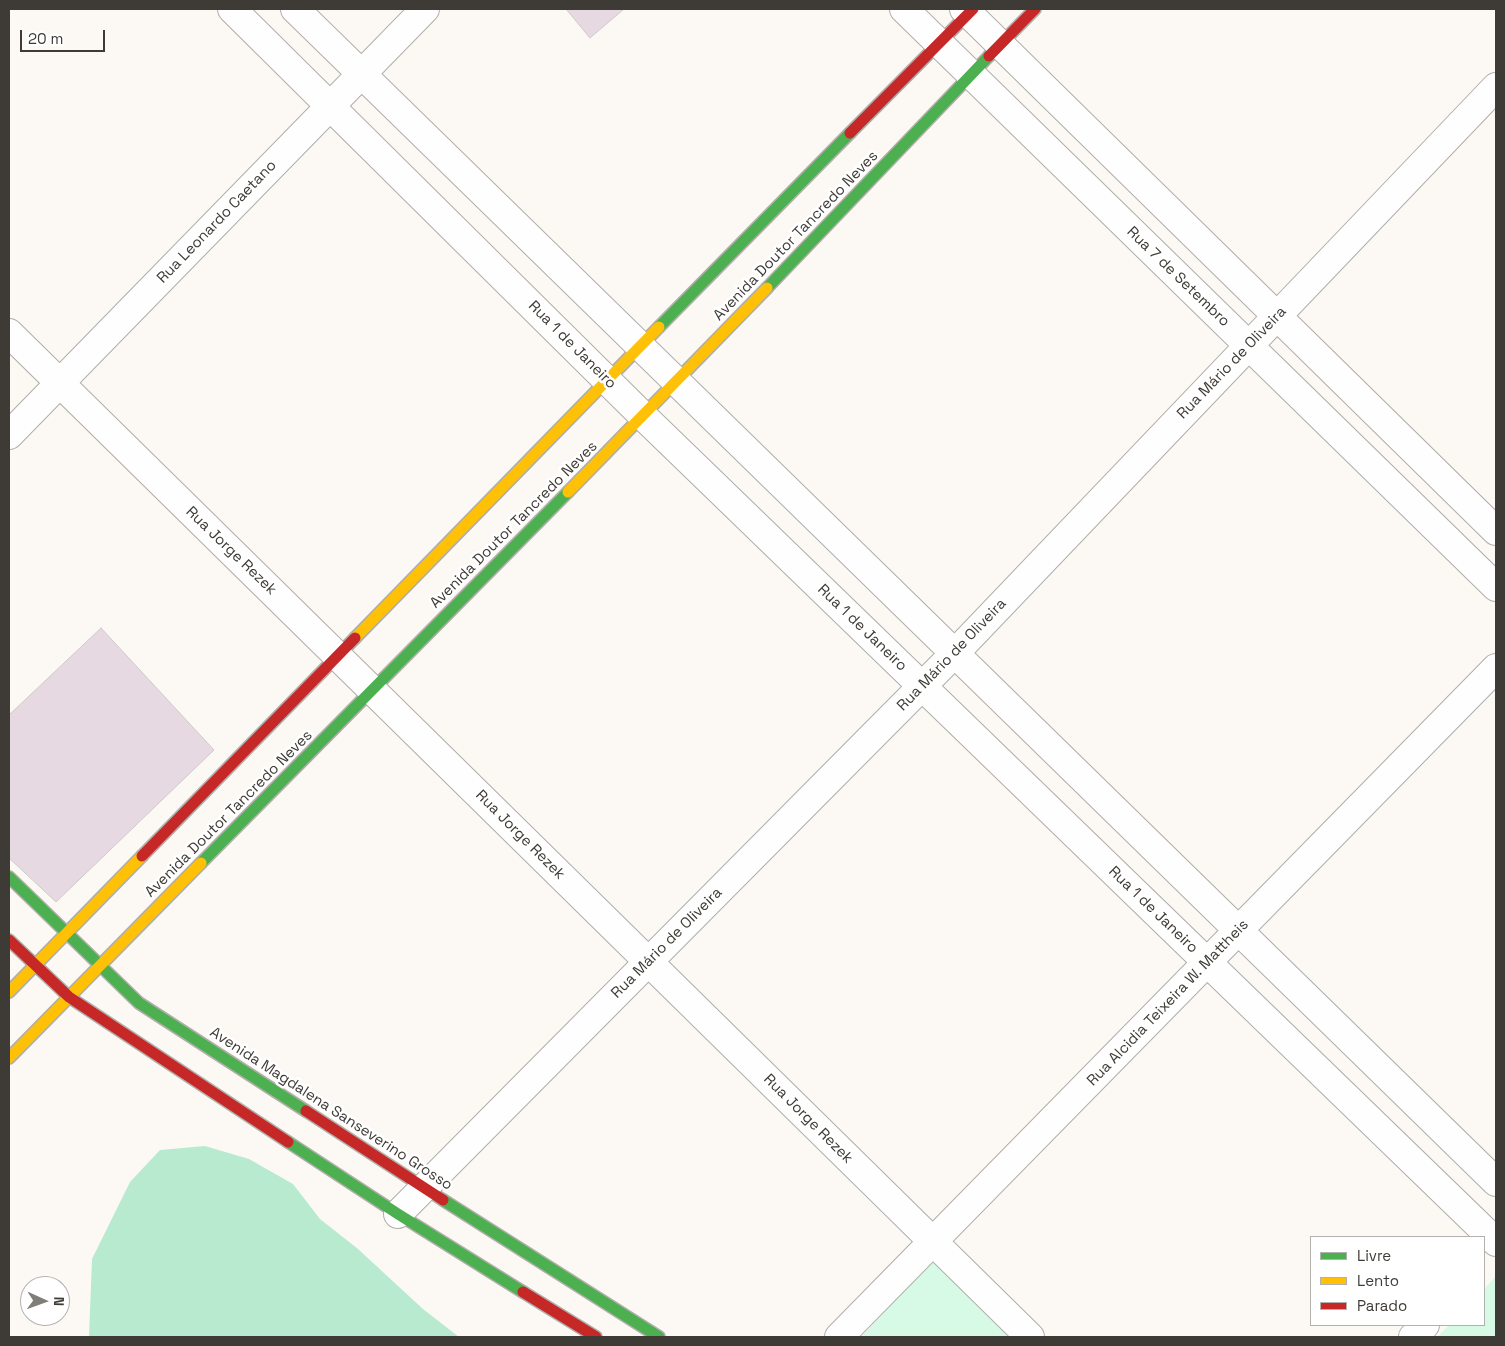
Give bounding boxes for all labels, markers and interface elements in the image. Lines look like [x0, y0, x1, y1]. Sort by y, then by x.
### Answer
scale bar [22, 20, 108, 52]
text: 20 m [28, 29, 63, 48]
street label: Avenida Doutor Tancredo Neves [710, 147, 882, 325]
street label: Rua Leonardo Caetano [154, 157, 280, 287]
street label: Rua 7 de Setembro [1123, 223, 1233, 331]
street label: Rua 1 de Janeiro [524, 297, 620, 393]
street label: Rua Mário de Oliveira [1174, 303, 1290, 423]
street label: Avenida Doutor Tancredo Neves [427, 438, 601, 612]
street label: Rua Jorge Rezek [182, 503, 280, 599]
street label: Rua 1 de Janeiro [814, 581, 910, 675]
street label: Rua Mário de Oliveira [894, 595, 1010, 715]
street label: Avenida Doutor Tancredo Neves [142, 727, 316, 901]
street label: Rua Jorge Rezek [471, 786, 569, 884]
street label: Rua 1 de Janeiro [1105, 863, 1201, 957]
street label: Rua Mário de Oliveira [608, 884, 726, 1002]
street label: Rua Alcidia Teixeira W. Mattheis [1084, 916, 1252, 1090]
street label: Avenida Magdalena Sanseverino Grosso [206, 1024, 456, 1194]
street label: Rua Jorge Rezek [759, 1070, 857, 1168]
legend [1310, 1236, 1485, 1326]
text: Livre [1357, 1246, 1391, 1265]
text: Lento [1357, 1271, 1399, 1290]
north arrow [20, 1276, 70, 1326]
text: N [50, 1296, 68, 1306]
text: Parado [1357, 1296, 1407, 1315]

